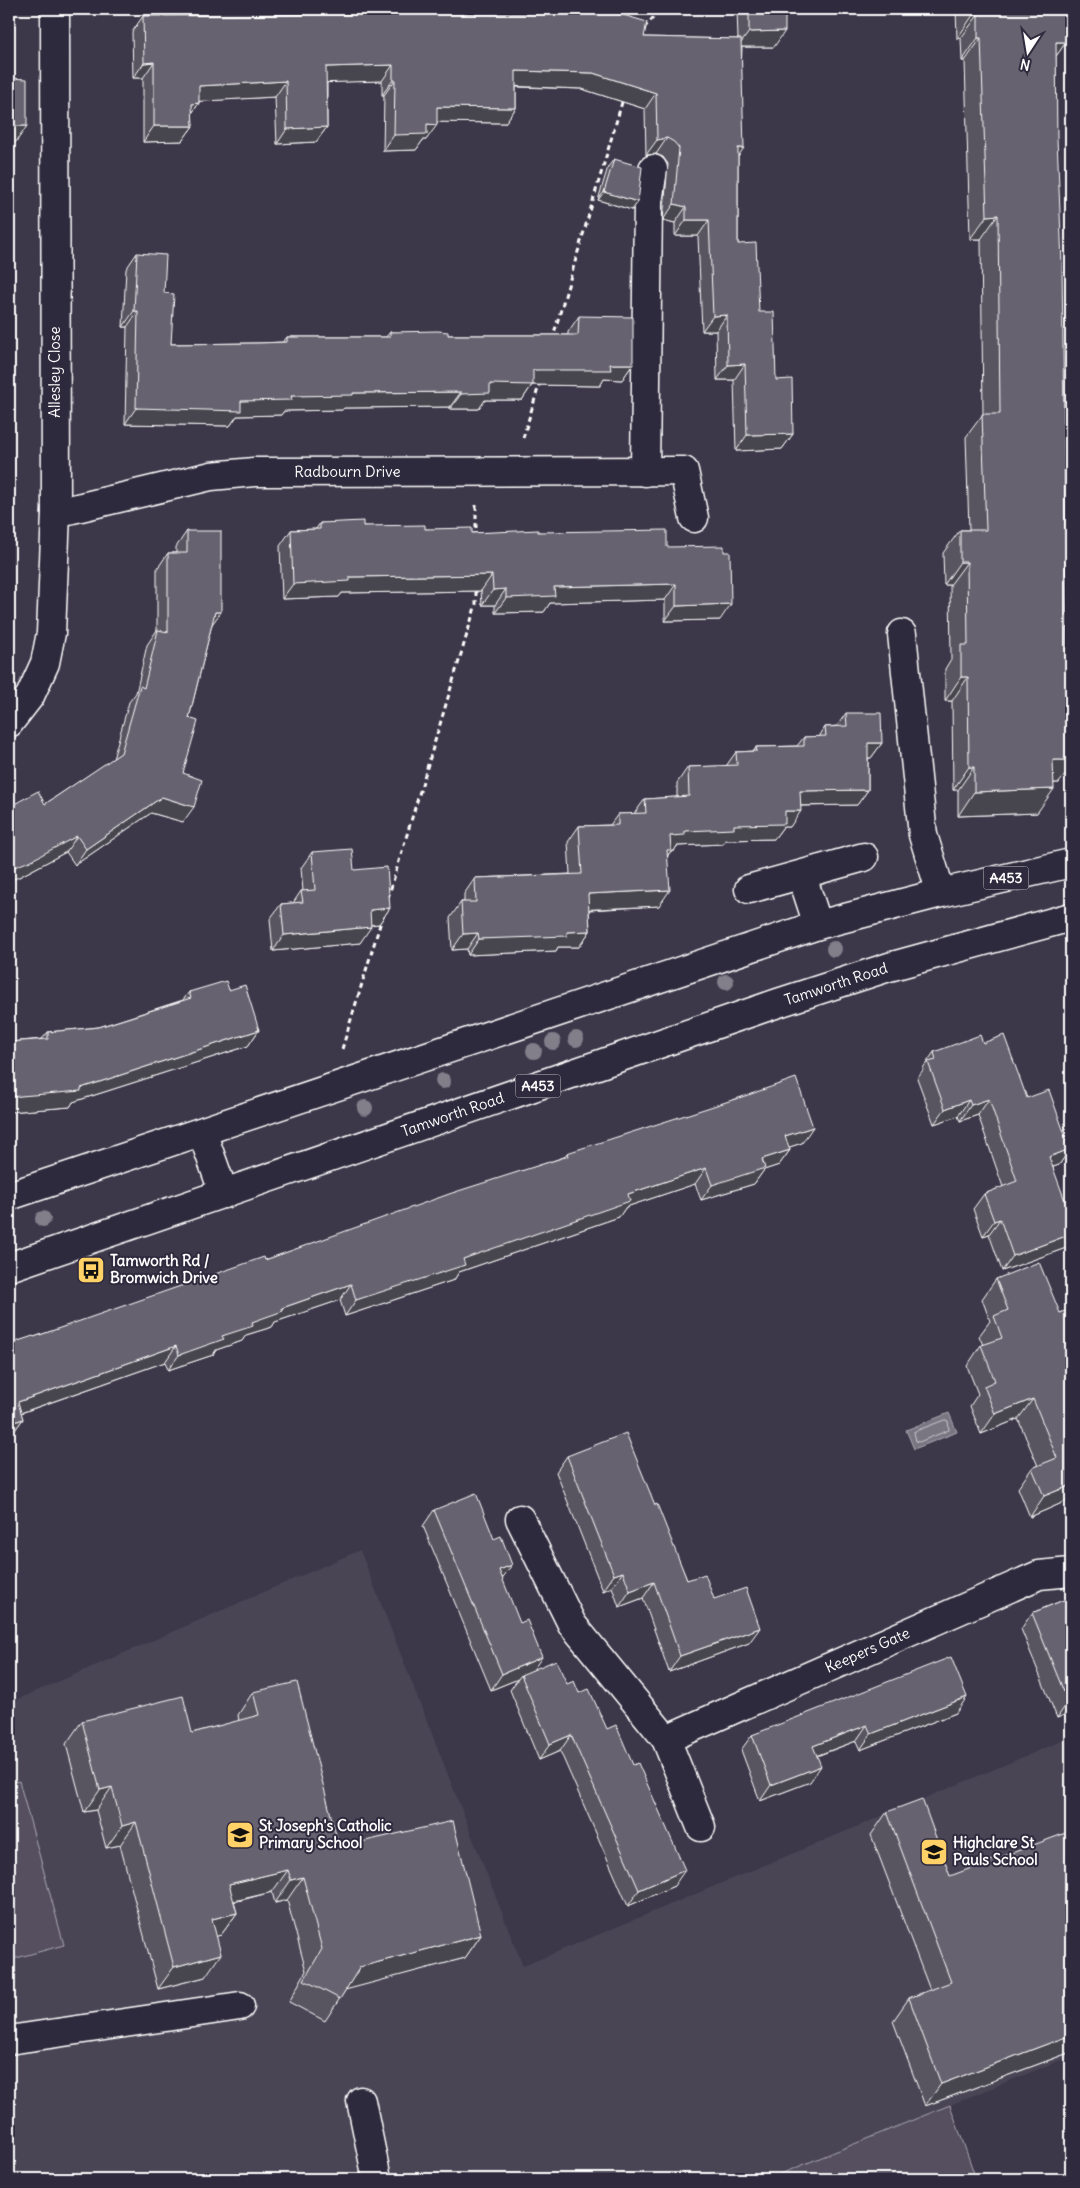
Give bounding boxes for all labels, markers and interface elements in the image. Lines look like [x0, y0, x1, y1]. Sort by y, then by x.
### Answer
north arrow [1002, 28, 1052, 78]
text: N [1019, 55, 1032, 75]
street label: Allesley Close [45, 326, 64, 418]
street label: Radbourn Drive [294, 462, 401, 481]
road number: A453 [984, 866, 1028, 890]
street label: Tamworth Road [782, 958, 890, 1009]
road number: A453 [516, 1074, 560, 1098]
street label: Tamworth Road [399, 1088, 506, 1141]
place label: Tamworth Rd / Bromwich Drive [110, 1251, 218, 1287]
bus stop icon: Tamworth Rd / Bromwich Drive [76, 1255, 106, 1285]
street label: Keepers Gate [822, 1623, 913, 1677]
place label: St Joseph's Catholic Primary School [259, 1816, 392, 1853]
school or university icon: St Joseph's Catholic Primary School [225, 1820, 255, 1850]
place label: Highclare St Pauls School [953, 1833, 1038, 1869]
school or university icon: Highclare St Pauls School [919, 1837, 949, 1867]

